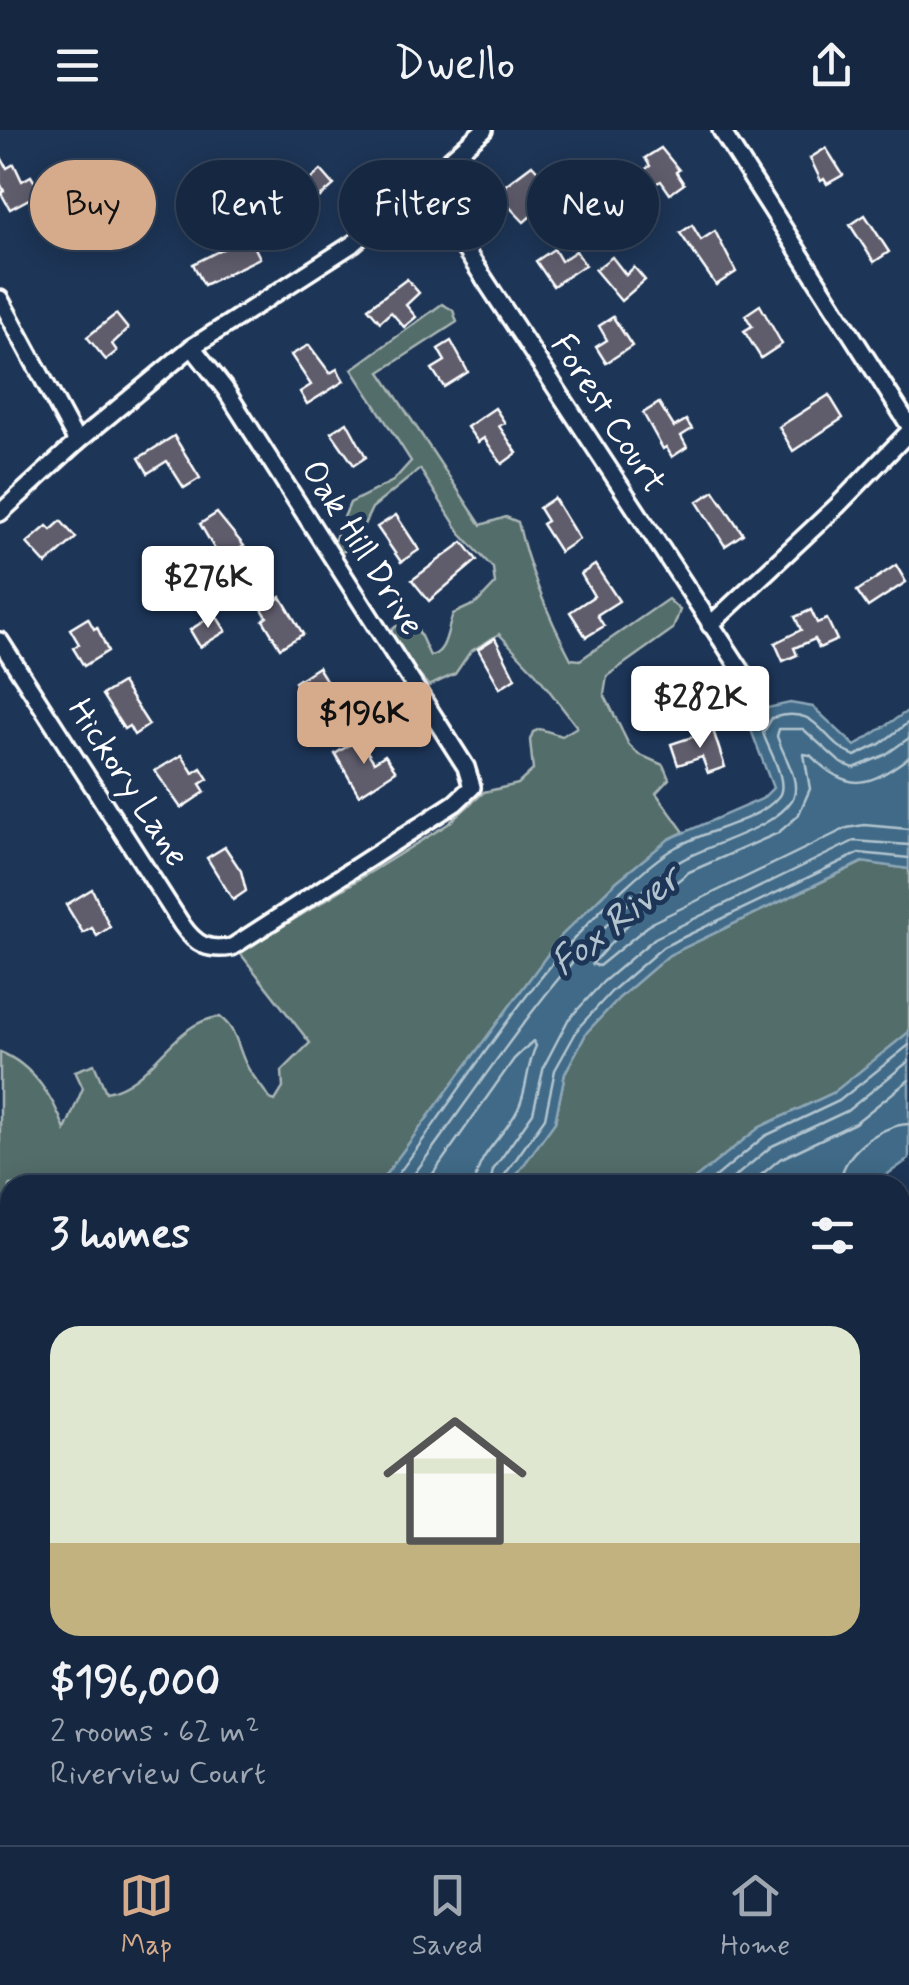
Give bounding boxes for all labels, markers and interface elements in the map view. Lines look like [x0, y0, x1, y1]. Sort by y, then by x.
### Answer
text: Dwello [394, 36, 515, 95]
icon: menu [50, 38, 105, 93]
icon: share [804, 38, 859, 93]
chip: Buy [30, 160, 156, 250]
chip: Rent [176, 160, 319, 250]
chip: Filters [339, 160, 507, 250]
chip: New [527, 160, 659, 250]
street label: Forest Court [539, 325, 677, 503]
street label: Oak Hill Drive [290, 451, 434, 645]
pin: $276K [138, 546, 278, 631]
text: $276K [164, 557, 252, 599]
pin: $282K [630, 666, 770, 751]
text: $282K [653, 677, 747, 719]
pin: $196K [294, 682, 434, 767]
street label: Hickory Lane [56, 690, 200, 876]
text: $196K [319, 693, 409, 735]
water label: Fox River [541, 853, 695, 988]
text: 3 homes [50, 1208, 190, 1263]
icon: filters [805, 1208, 860, 1263]
icon: home [365, 1391, 545, 1571]
text: $196,000 [50, 1656, 220, 1711]
text: 2 rooms · 62 m² [50, 1711, 259, 1753]
text: Riverview Court [50, 1753, 266, 1795]
tab: Map [119, 1868, 174, 1965]
tab: Saved [412, 1868, 483, 1965]
tab: Home [720, 1868, 790, 1965]

